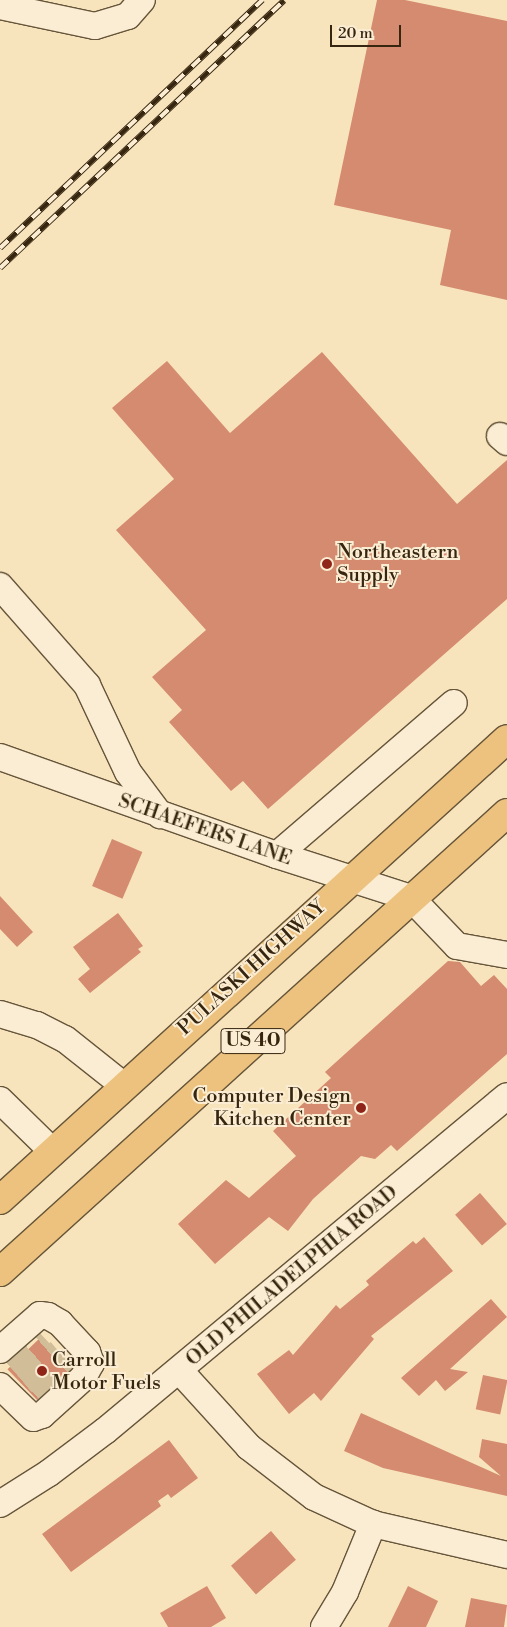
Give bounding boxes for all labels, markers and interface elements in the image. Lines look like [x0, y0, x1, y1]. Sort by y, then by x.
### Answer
scale bar [332, 15, 403, 47]
text: 20 m [338, 24, 373, 43]
place label: Northeastern Supply [337, 540, 458, 587]
marker: Northeastern Supply [321, 558, 333, 570]
street label: SCHAEFERS LANE [115, 789, 295, 871]
street label: PULASKI HIGHWAY [173, 895, 331, 1041]
road number: US 40 [219, 1024, 287, 1058]
place label: Computer Design Kitchen Center [193, 1084, 351, 1131]
marker: Computer Design Kitchen Center [355, 1102, 367, 1114]
street label: OLD PHILADELPHIA ROAD [181, 1180, 403, 1372]
place label: Carroll Motor Fuels [52, 1348, 161, 1395]
marker: Carroll Motor Fuels [36, 1365, 48, 1377]

